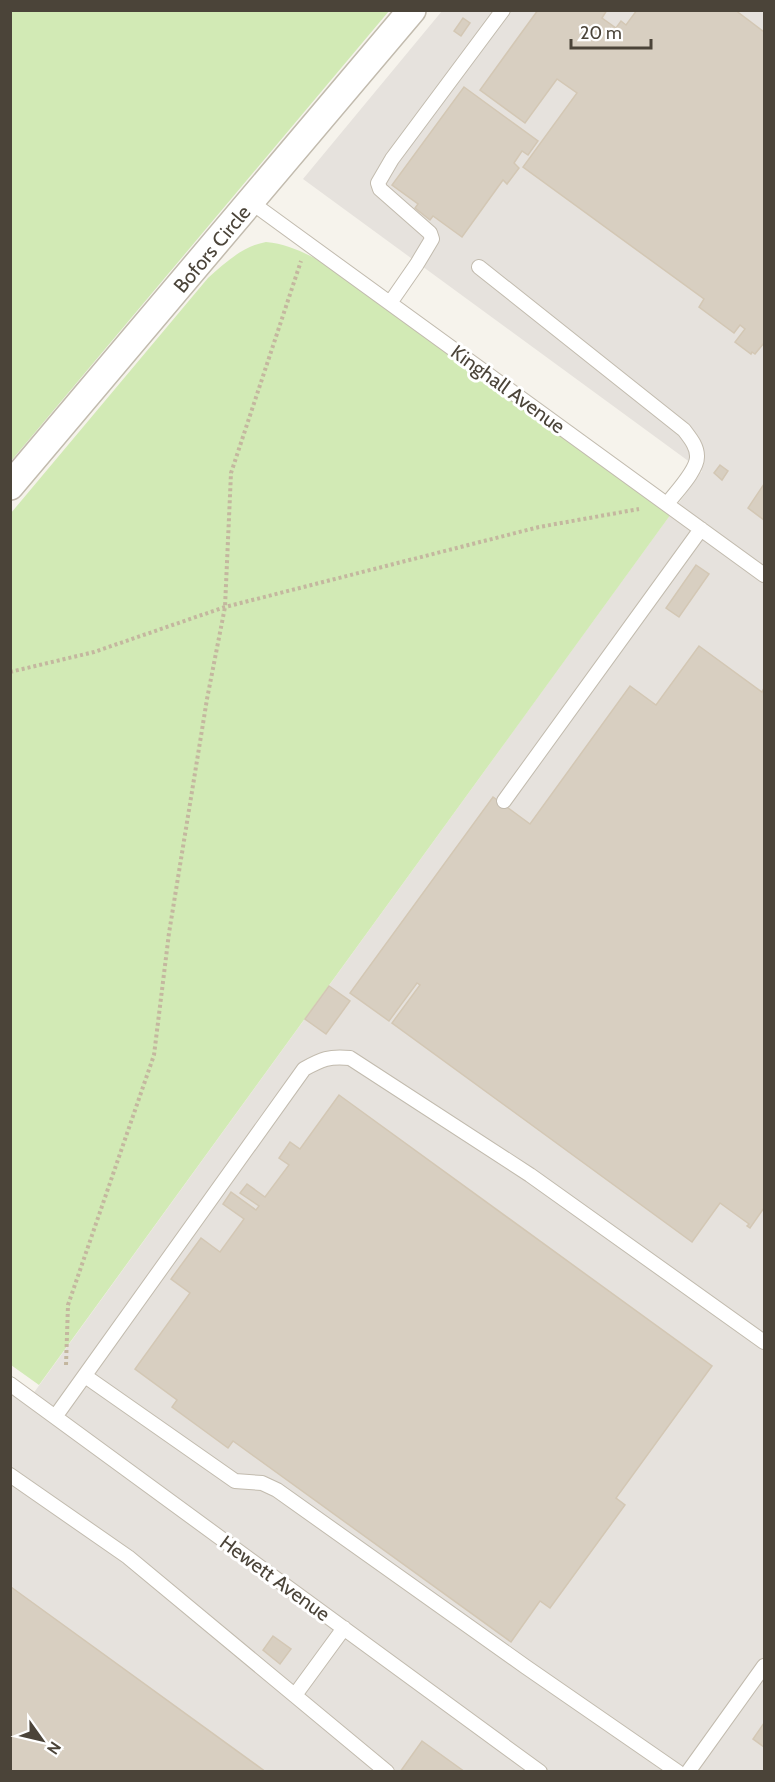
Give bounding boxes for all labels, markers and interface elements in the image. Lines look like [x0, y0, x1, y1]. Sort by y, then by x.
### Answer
scale bar [571, 12, 650, 50]
text: 20 m [580, 22, 622, 44]
street label: Bofors Circle [169, 200, 255, 298]
street label: Kinghall Avenue [446, 340, 570, 438]
street label: Hewett Avenue [215, 1530, 335, 1626]
north arrow [12, 1710, 72, 1770]
text: N [43, 1738, 65, 1758]

